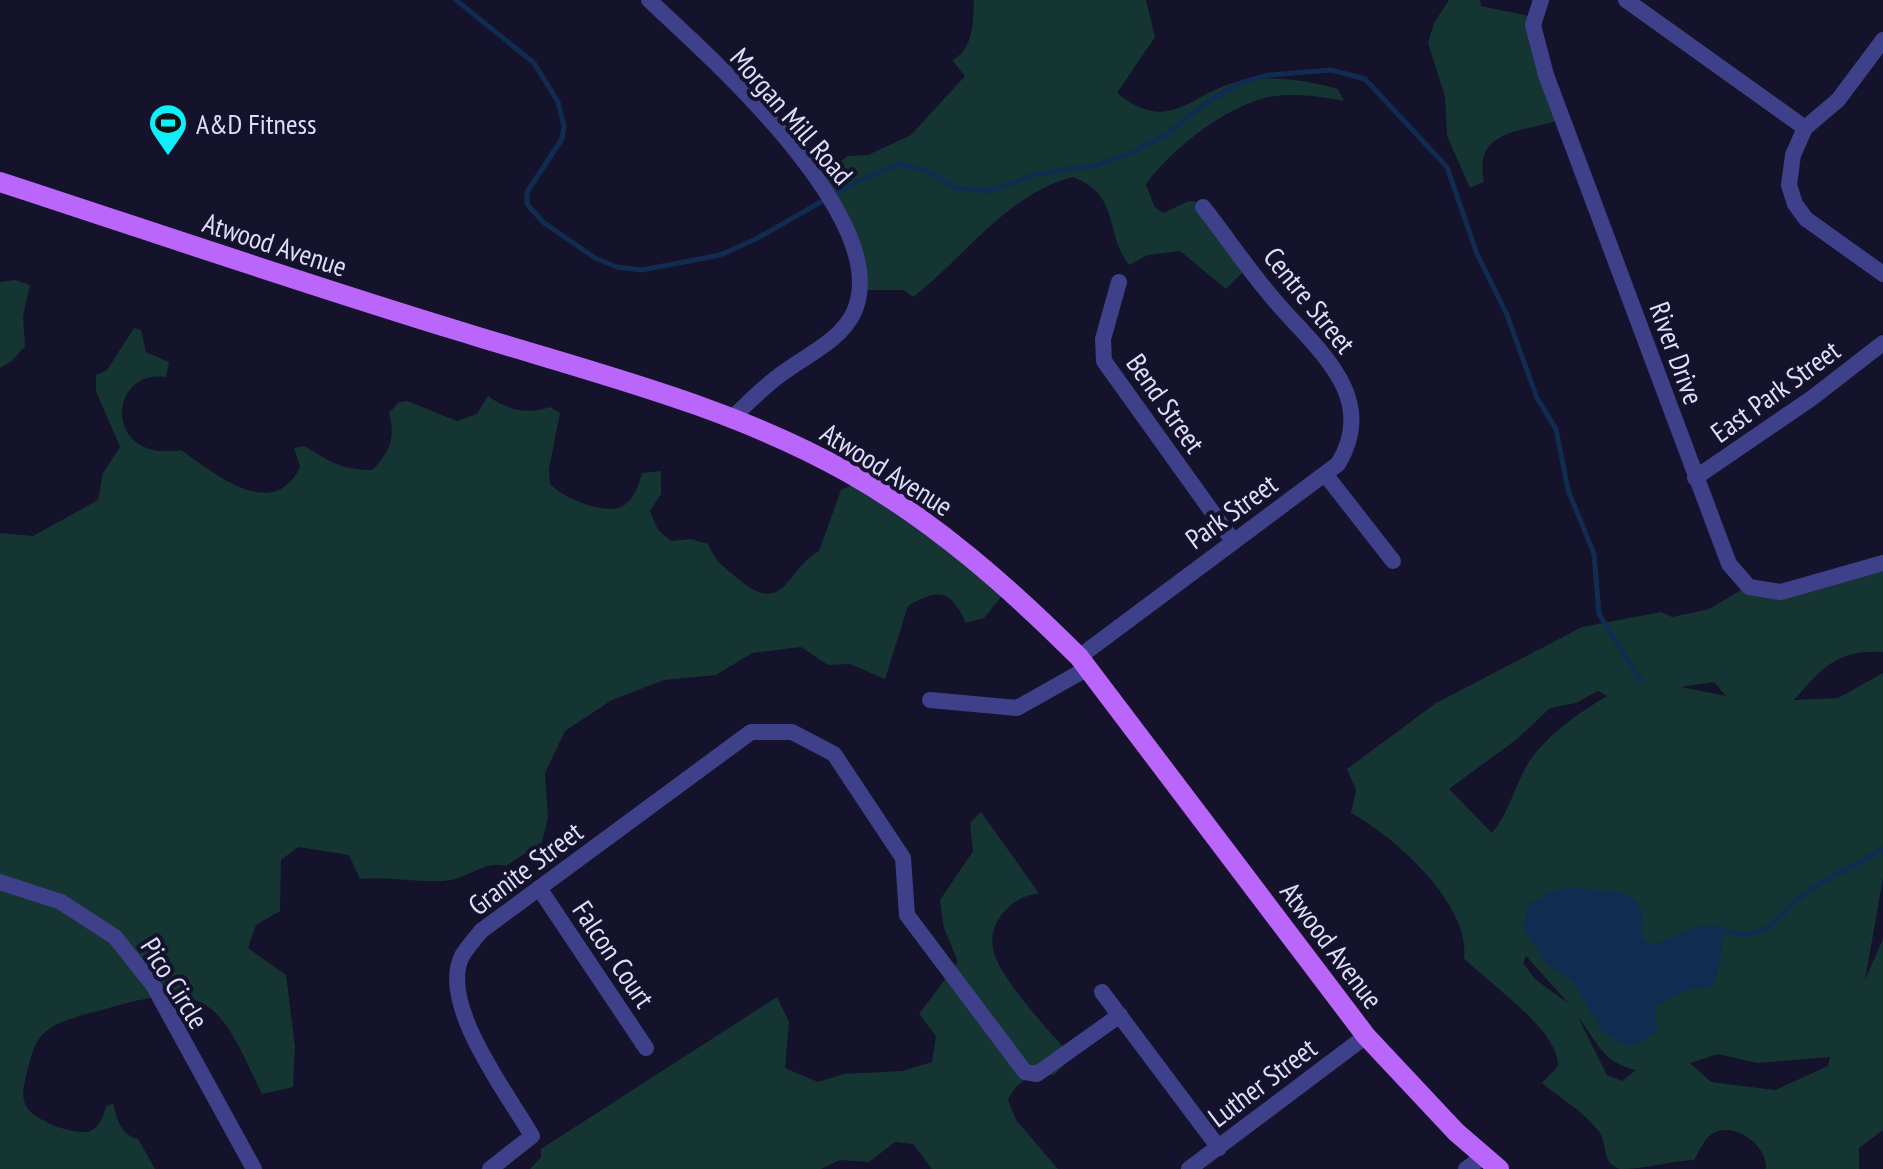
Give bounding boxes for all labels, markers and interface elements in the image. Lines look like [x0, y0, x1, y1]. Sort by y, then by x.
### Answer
street label: Morgan Mill Road [722, 40, 862, 192]
sports icon: A&D Fitness [147, 102, 189, 157]
place label: A&D Fitness [196, 105, 316, 142]
street label: Atwood Avenue [198, 203, 352, 285]
street label: Centre Street [1256, 239, 1364, 361]
street label: River Drive [1641, 297, 1713, 409]
street label: East Park Street [1703, 331, 1847, 450]
street label: Bend Street [1118, 346, 1214, 460]
street label: Atwood Avenue [814, 414, 960, 524]
street label: Park Street [1178, 465, 1285, 557]
street label: Granite Street [460, 813, 590, 923]
street label: Atwood Avenue [1272, 874, 1392, 1016]
street label: Falcon Court [565, 893, 663, 1015]
street label: Pico Circle [133, 930, 217, 1036]
street label: Luther Street [1200, 1029, 1324, 1135]

